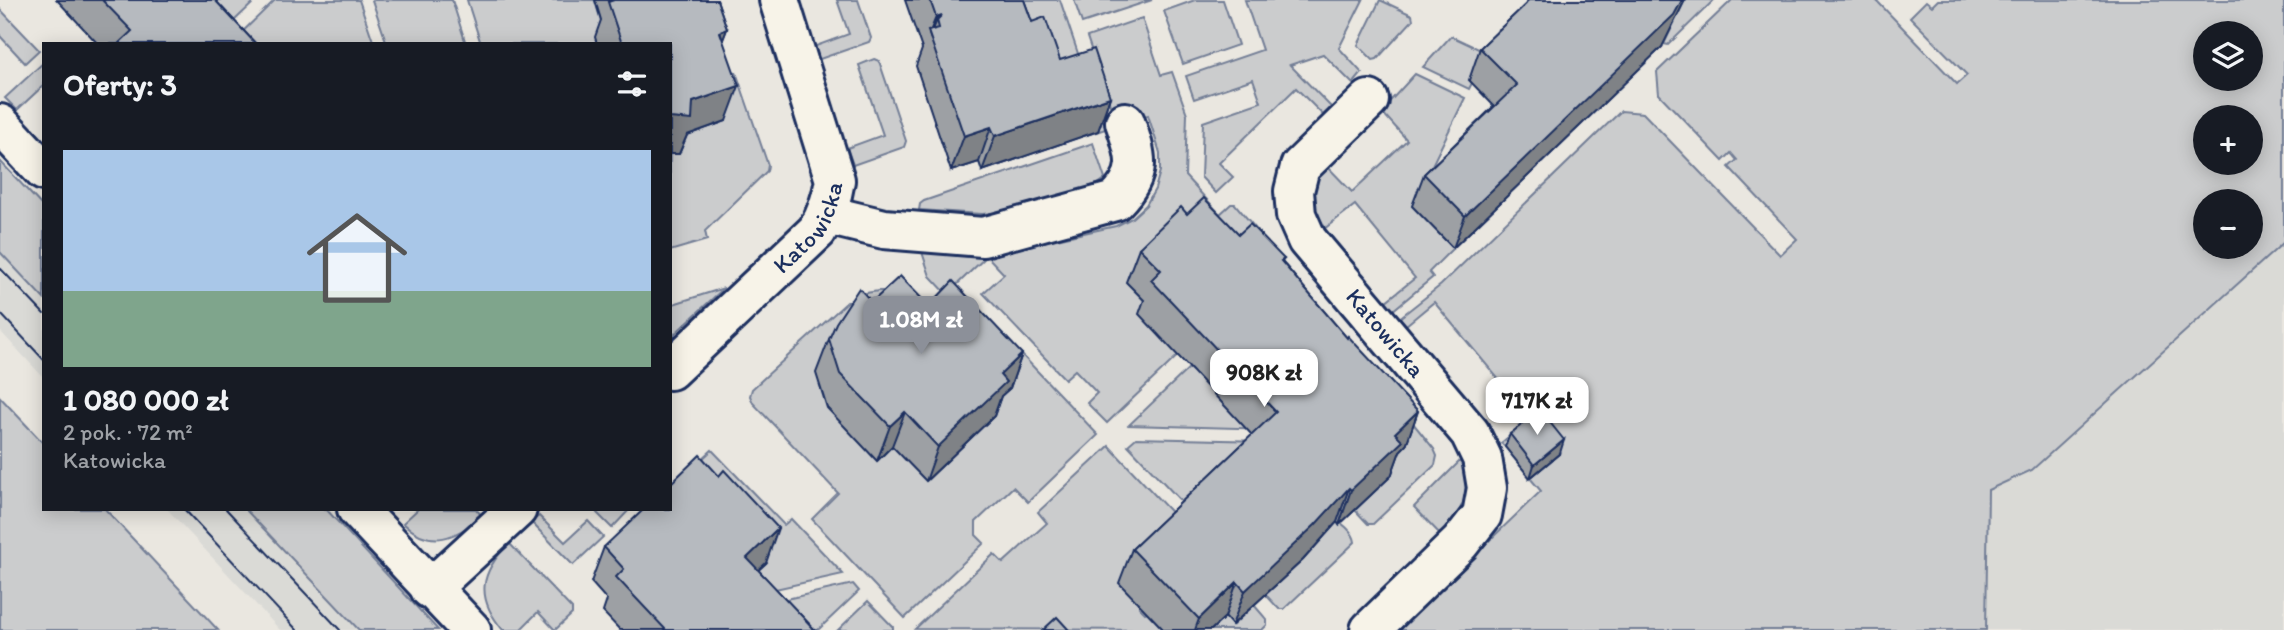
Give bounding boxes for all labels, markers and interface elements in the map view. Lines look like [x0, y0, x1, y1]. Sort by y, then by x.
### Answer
map controls [2193, 21, 2263, 259]
button: layers [2193, 21, 2263, 91]
icon: filters [613, 65, 651, 103]
text: Oferty: 3 [63, 66, 177, 103]
button: + [2193, 105, 2263, 175]
street label: Katowicka [767, 179, 849, 279]
button: − [2193, 189, 2263, 259]
icon: home [294, 195, 420, 321]
street label: Katowicka [1340, 282, 1432, 383]
pin: 1.08M zł [849, 296, 993, 356]
text: 1.08M zł [879, 305, 963, 333]
pin: 908K zł [1199, 350, 1329, 409]
text: 908K zł [1226, 358, 1302, 386]
pin: 717K zł [1472, 378, 1602, 437]
text: 1 080 000 zł [63, 381, 229, 418]
text: 717K zł [1502, 386, 1572, 414]
text: 2 pok. · 72 m² [63, 418, 193, 446]
text: Katowicka [63, 446, 166, 474]

